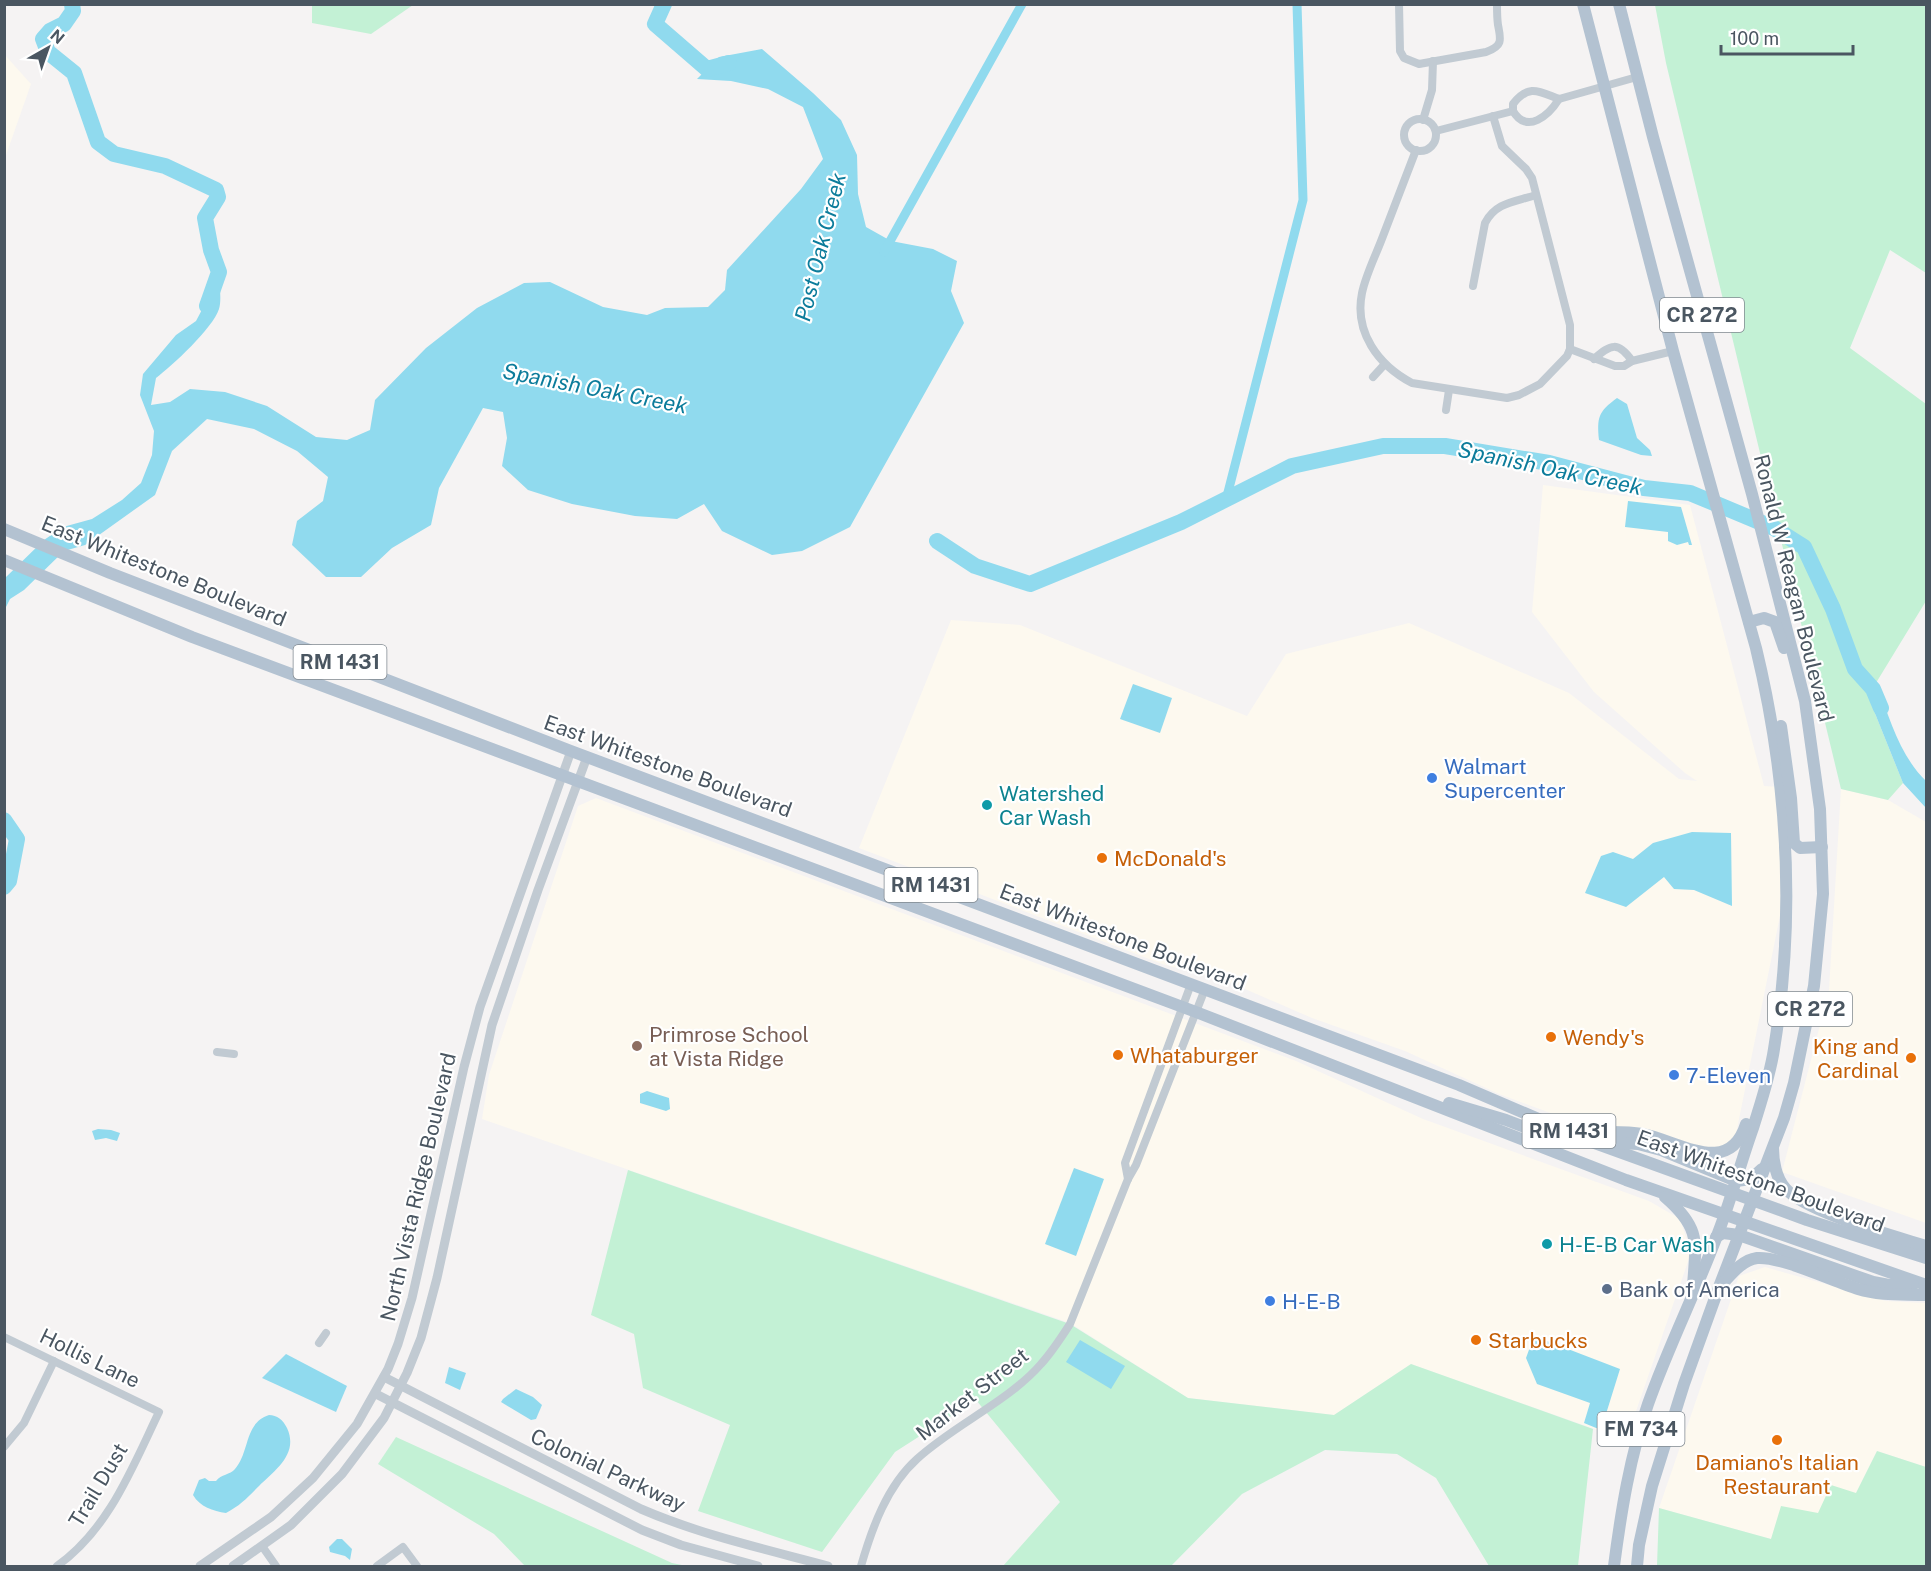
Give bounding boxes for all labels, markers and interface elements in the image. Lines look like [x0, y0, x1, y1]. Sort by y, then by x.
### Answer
north arrow [18, 18, 78, 78]
scale bar [1721, 18, 1853, 56]
text: N [46, 26, 68, 48]
text: 100 m [1730, 28, 1779, 49]
water label: Post Oak Creek [789, 170, 851, 324]
road number: CR 272 [1660, 298, 1744, 332]
water label: Spanish Oak Creek [500, 357, 690, 419]
water label: Spanish Oak Creek [1456, 436, 1645, 500]
street label: Ronald W Reagan Boulevard [1749, 452, 1839, 724]
street label: East Whitestone Boulevard [38, 510, 290, 632]
road number: RM 1431 [294, 645, 386, 679]
street label: East Whitestone Boulevard [541, 709, 795, 823]
place label: Walmart Supercenter [1444, 754, 1566, 803]
marker: Walmart Supercenter [1425, 771, 1439, 785]
place label: Watershed Car Wash [999, 781, 1104, 830]
marker: Watershed Car Wash [980, 798, 994, 812]
place label: McDonald's [1114, 846, 1226, 871]
marker: McDonald's [1095, 851, 1109, 865]
road number: RM 1431 [884, 868, 978, 902]
street label: East Whitestone Boulevard [996, 878, 1250, 996]
road number: CR 272 [1768, 992, 1852, 1026]
place label: Primrose School at Vista Ridge [649, 1022, 809, 1071]
place label: Wendy's [1563, 1025, 1644, 1050]
marker: Wendy's [1544, 1030, 1558, 1044]
place label: King and Cardinal [1813, 1034, 1899, 1083]
marker: Primrose School at Vista Ridge [630, 1039, 644, 1053]
place label: Whataburger [1130, 1043, 1258, 1068]
marker: Whataburger [1111, 1048, 1125, 1062]
street label: North Vista Ridge Boulevard [375, 1050, 461, 1324]
marker: King and Cardinal [1904, 1051, 1918, 1065]
place label: 7-Eleven [1686, 1063, 1771, 1088]
marker: 7-Eleven [1667, 1068, 1681, 1082]
road number: RM 1431 [1522, 1114, 1616, 1148]
street label: East Whitestone Boulevard [1634, 1124, 1888, 1238]
place label: H-E-B Car Wash [1559, 1232, 1715, 1257]
marker: H-E-B Car Wash [1540, 1237, 1554, 1251]
place label: Bank of America [1619, 1277, 1780, 1302]
marker: Bank of America [1600, 1282, 1614, 1296]
place label: H-E-B [1282, 1289, 1341, 1314]
marker: H-E-B [1263, 1294, 1277, 1308]
street label: Hollis Lane [36, 1323, 144, 1393]
place label: Starbucks [1488, 1328, 1588, 1353]
marker: Starbucks [1469, 1333, 1483, 1347]
street label: Market Street [911, 1342, 1033, 1446]
road number: FM 734 [1598, 1412, 1684, 1446]
street label: Colonial Parkway [527, 1423, 689, 1517]
marker: Damiano's Italian Restaurant [1770, 1433, 1784, 1447]
street label: Trail Dust [63, 1439, 133, 1531]
place label: Damiano's Italian Restaurant [1695, 1450, 1859, 1499]

